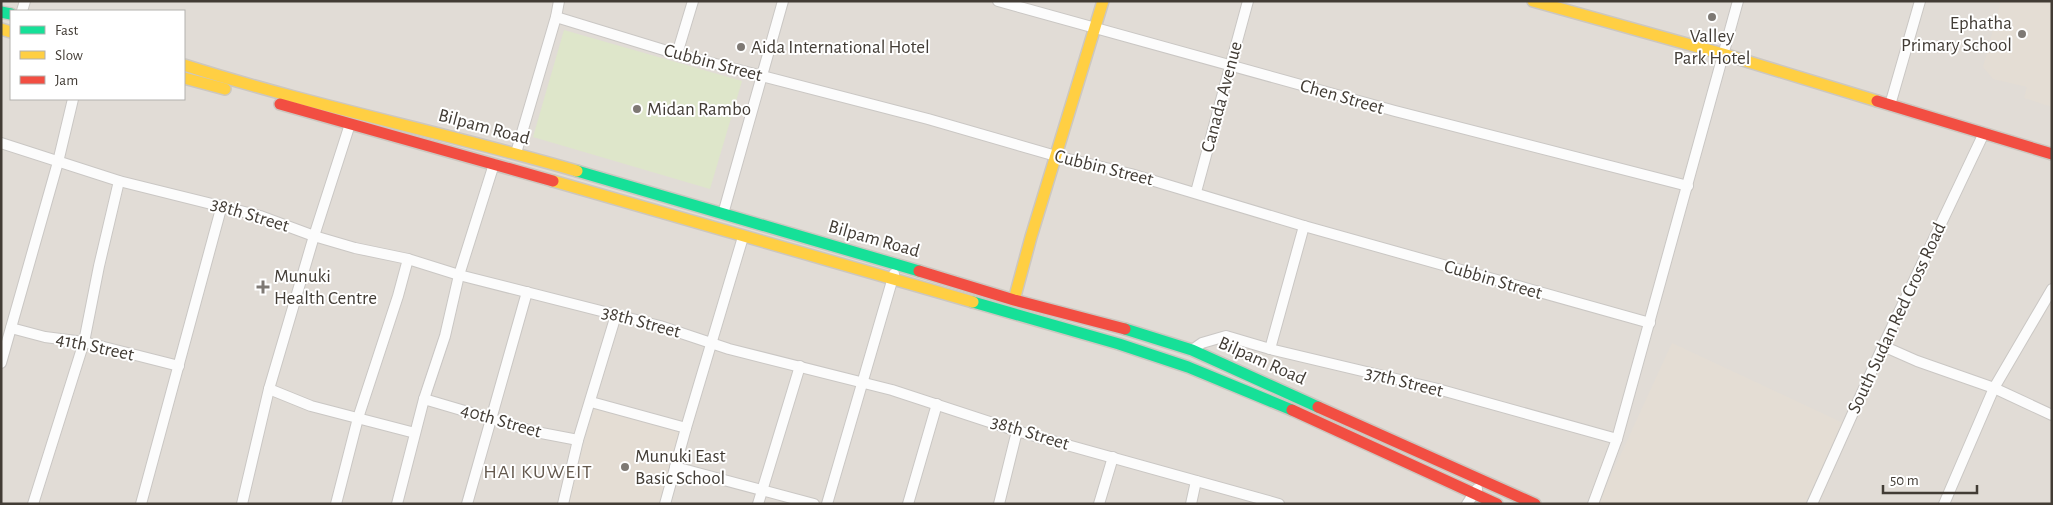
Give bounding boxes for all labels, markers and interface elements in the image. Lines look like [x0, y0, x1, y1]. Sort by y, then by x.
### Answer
legend [10, 10, 185, 100]
marker: Valley Park Hotel [1706, 11, 1718, 23]
place label: Ephatha Primary School [1901, 14, 2012, 55]
text: Fast [55, 23, 79, 38]
place label: Valley Park Hotel [1673, 27, 1751, 68]
marker: Ephatha Primary School [2016, 28, 2028, 40]
place label: Aida International Hotel [751, 38, 930, 57]
street label: Canada Avenue [1198, 39, 1246, 155]
street label: Cubbin Street [662, 41, 764, 85]
marker: Aida International Hotel [735, 41, 747, 53]
text: Slow [55, 48, 83, 63]
text: Jam [55, 73, 78, 88]
street label: Chen Street [1298, 76, 1386, 118]
place label: Midan Rambo [647, 100, 751, 119]
marker: Midan Rambo [631, 103, 643, 115]
street label: Bilpam Road [436, 106, 532, 148]
street label: Cubbin Street [1053, 147, 1155, 189]
street label: 38th Street [209, 194, 291, 236]
street label: Bilpam Road [826, 217, 922, 261]
street label: South Sudan Red Cross Road [1844, 219, 1950, 416]
street label: Cubbin Street [1442, 257, 1544, 303]
place label: Munuki Health Centre [274, 267, 377, 308]
marker: Munuki Health Centre [256, 280, 270, 294]
street label: 38th Street [600, 302, 682, 342]
street label: 41th Street [54, 329, 136, 365]
street label: Bilpam Road [1215, 333, 1309, 389]
street label: 37th Street [1363, 363, 1445, 401]
street label: 40th Street [458, 400, 544, 442]
street label: 38th Street [989, 412, 1071, 454]
place label: Munuki East Basic School [635, 447, 726, 488]
marker: Munuki East Basic School [619, 461, 631, 473]
district label: HAI KUWEIT [483, 462, 593, 482]
scale bar [1883, 462, 1977, 494]
text: 50 m [1890, 473, 1919, 488]

